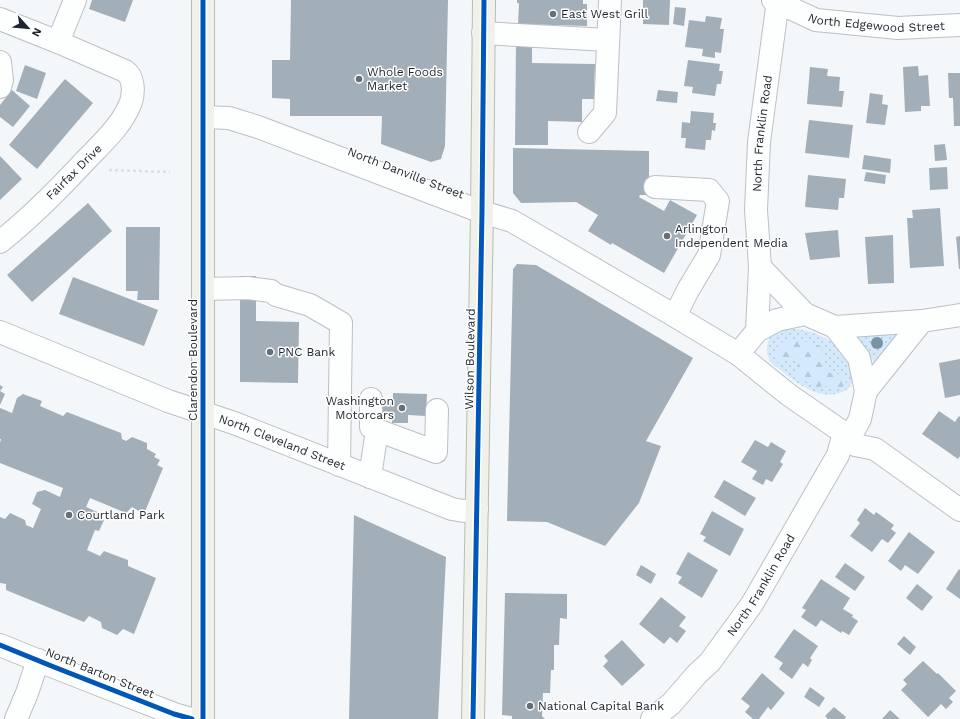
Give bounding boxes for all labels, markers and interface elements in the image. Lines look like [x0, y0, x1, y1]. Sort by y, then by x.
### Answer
place label: East West Grill [561, 7, 649, 21]
north arrow [8, 8, 48, 48]
marker: East West Grill [548, 9, 558, 19]
street label: North Edgewood Street [806, 10, 945, 35]
text: N [29, 26, 44, 39]
place label: Whole Foods Market [367, 65, 443, 93]
marker: Whole Foods Market [354, 74, 364, 84]
street label: North Franklin Road [750, 74, 775, 192]
street label: Fairfax Drive [43, 141, 105, 203]
street label: North Danville Street [346, 144, 466, 202]
place label: Arlington Independent Media [675, 222, 788, 250]
marker: Arlington Independent Media [662, 231, 672, 241]
street label: Clarendon Boulevard [186, 299, 200, 421]
street label: Wilson Boulevard [462, 308, 478, 410]
place label: PNC Bank [278, 345, 336, 359]
marker: PNC Bank [265, 347, 275, 357]
place label: Washington Motorcars [326, 394, 394, 422]
marker: Washington Motorcars [397, 403, 407, 413]
street label: North Cleveland Street [217, 411, 347, 473]
place label: Courtland Park [77, 508, 165, 522]
marker: Courtland Park [64, 510, 74, 520]
street label: North Franklin Road [724, 532, 798, 639]
street label: North Barton Street [44, 645, 156, 701]
place label: National Capital Bank [538, 699, 664, 713]
marker: National Capital Bank [525, 701, 535, 711]

